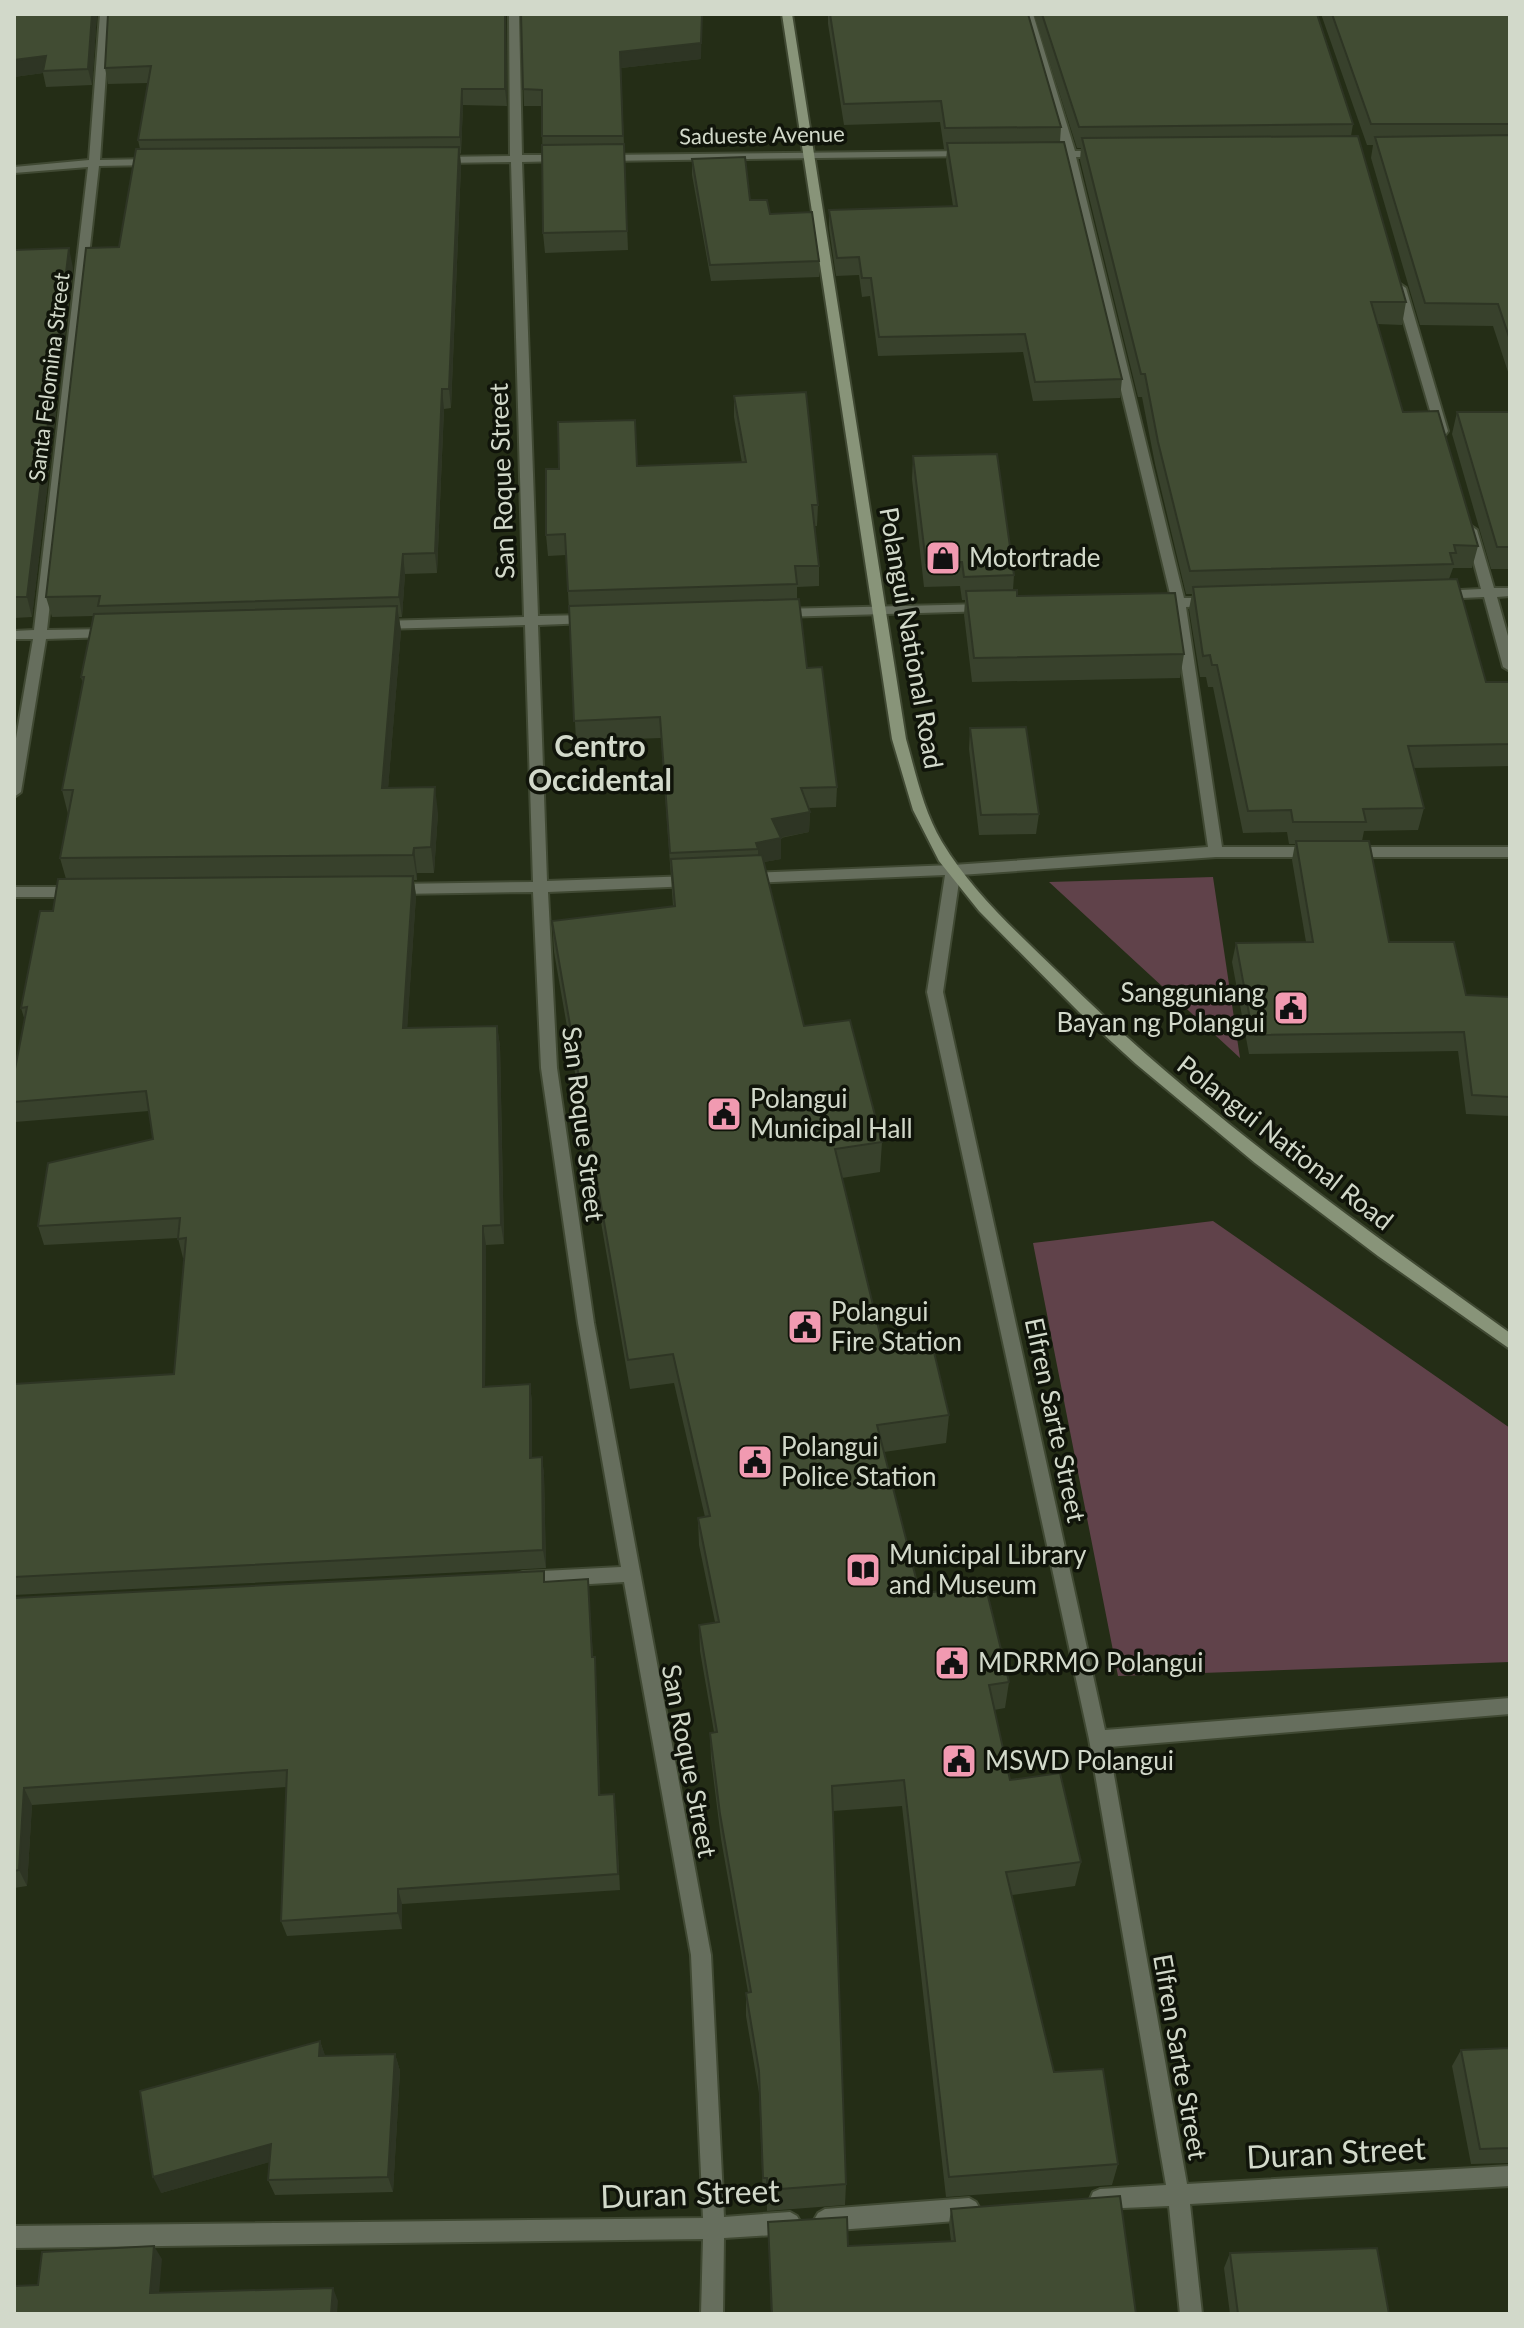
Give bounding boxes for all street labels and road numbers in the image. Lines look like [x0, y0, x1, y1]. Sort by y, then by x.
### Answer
street label: Sadueste Avenue [679, 120, 845, 149]
street label: Santa Felomina Street [22, 271, 75, 483]
street label: San Roque Street [482, 382, 520, 580]
street label: Polangui National Road [873, 505, 951, 771]
street label: San Roque Street [556, 1025, 612, 1224]
street label: Polangui National Road [1171, 1048, 1400, 1236]
street label: Elfren Sarte Street [1019, 1315, 1093, 1526]
street label: San Roque Street [656, 1662, 725, 1861]
street label: Elfren Sarte Street [1147, 1951, 1215, 2163]
street label: Duran Street [1245, 2127, 1427, 2176]
street label: Duran Street [600, 2170, 781, 2215]

